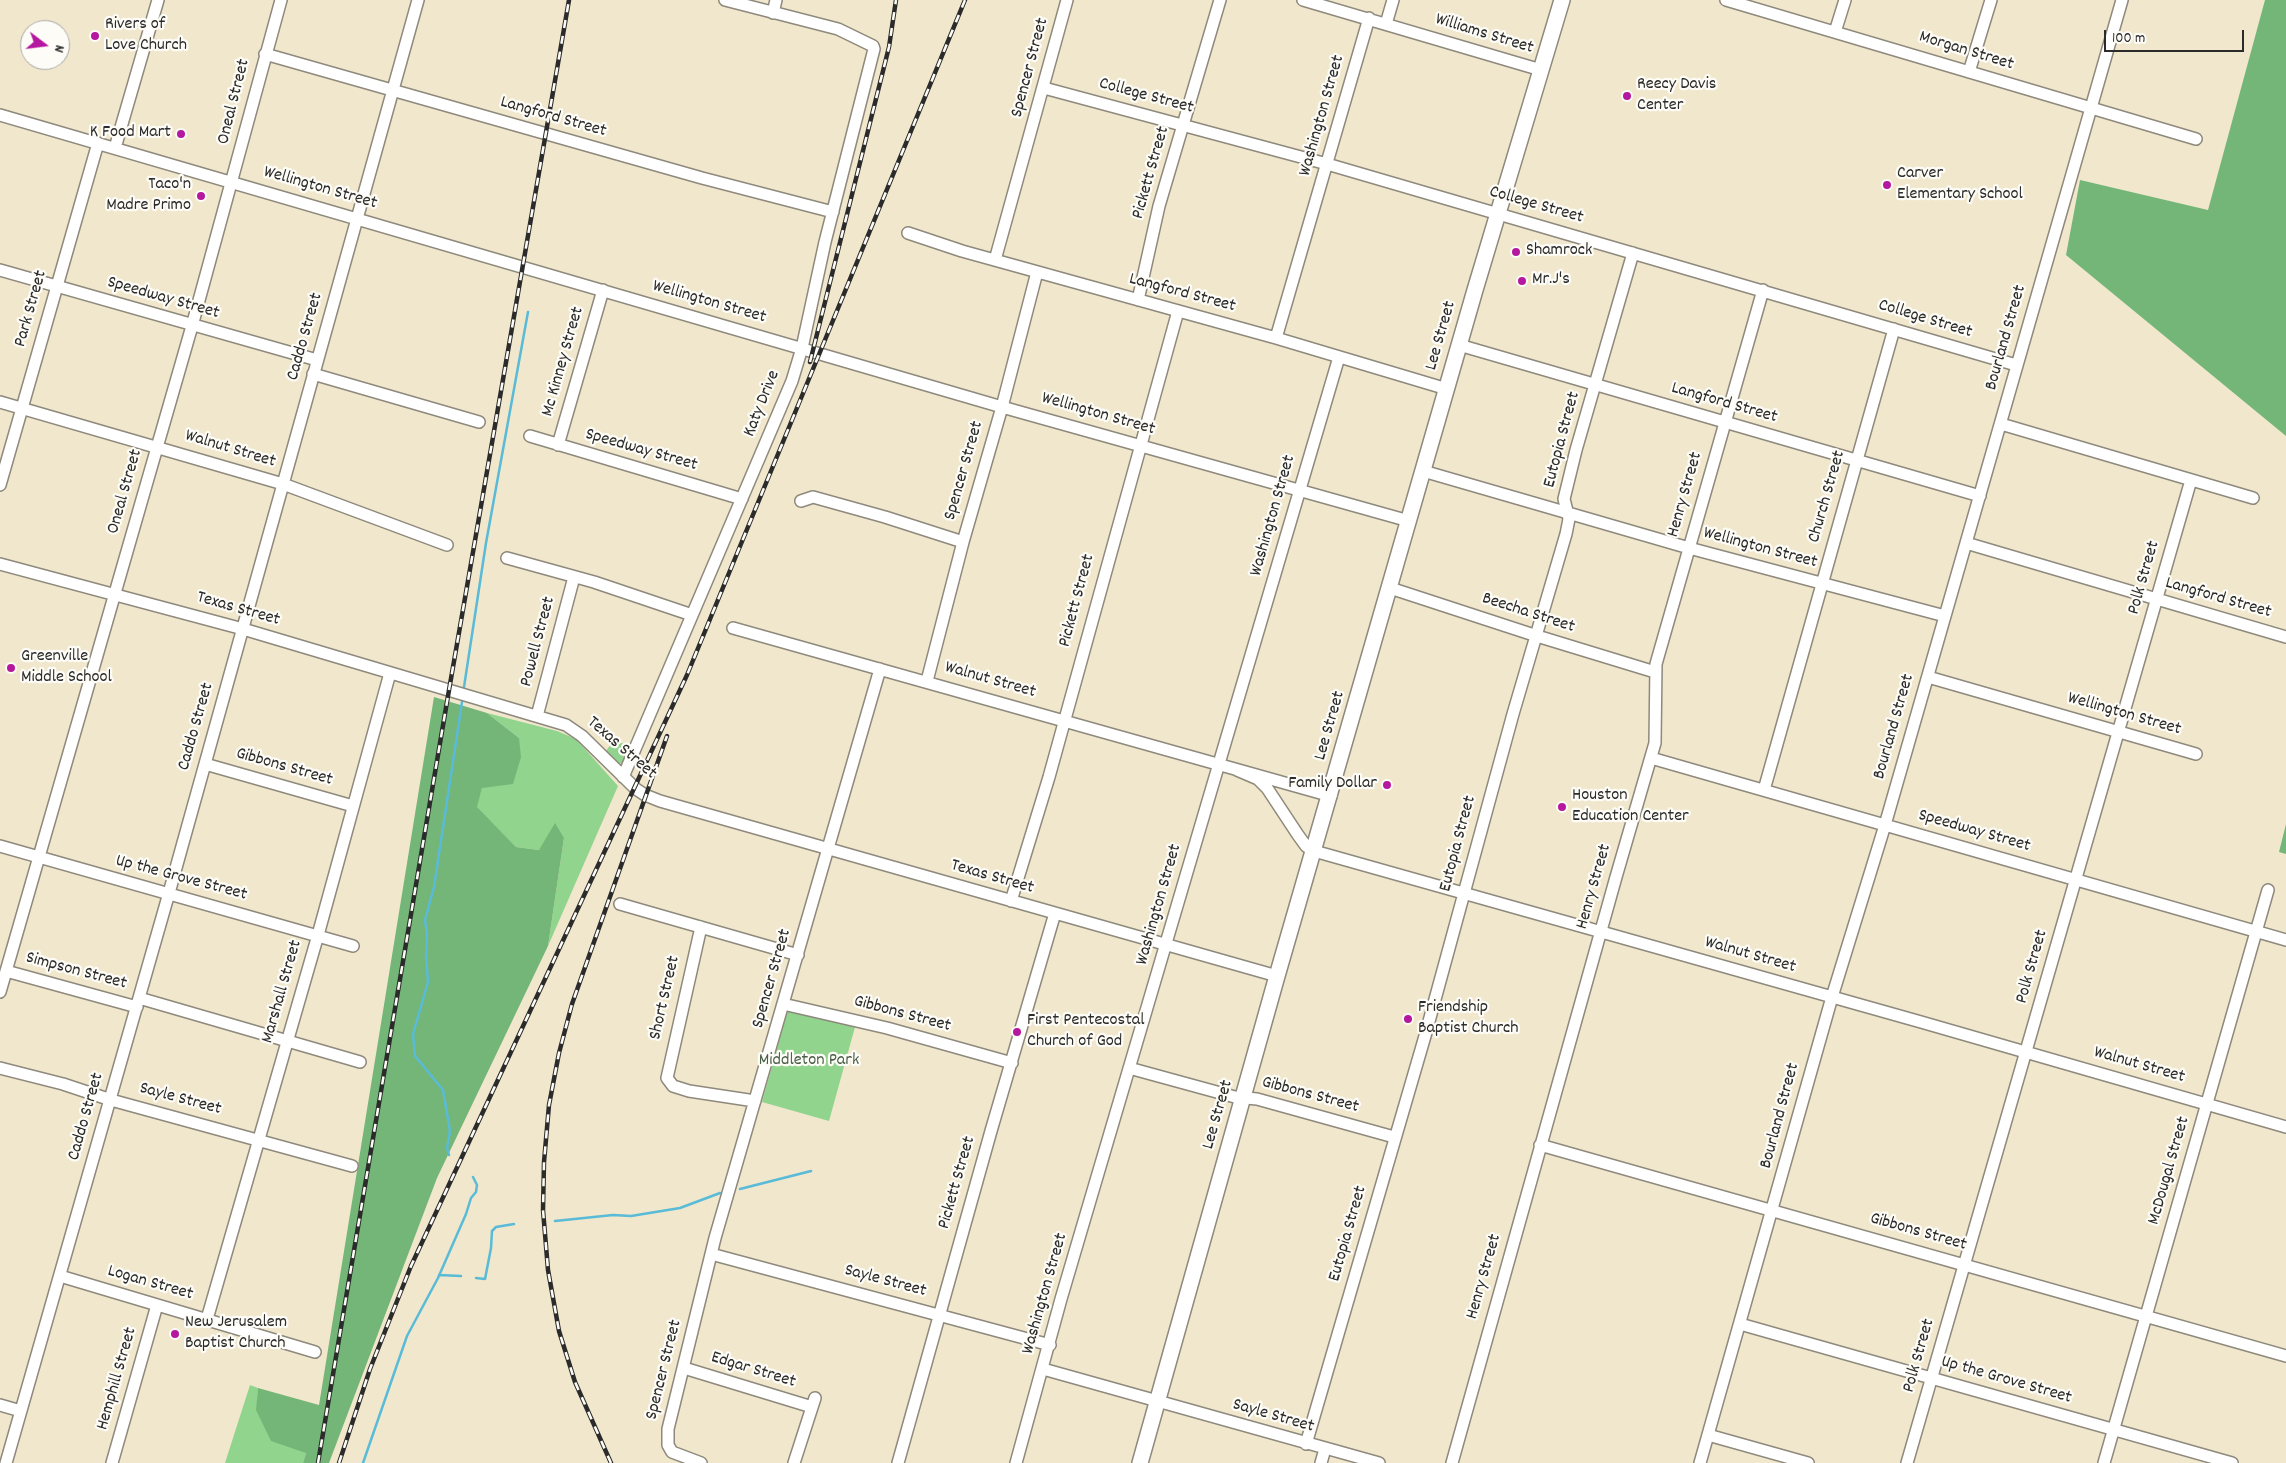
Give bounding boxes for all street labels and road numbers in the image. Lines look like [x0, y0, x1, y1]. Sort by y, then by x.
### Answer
street label: Williams Street [1432, 10, 1536, 60]
street label: Spencer Street [1007, 16, 1055, 120]
street label: Morgan Street [1916, 27, 2016, 77]
street label: Washington Street [1295, 53, 1351, 179]
street label: Oneal Street [214, 57, 256, 147]
street label: College Street [1096, 74, 1196, 120]
street label: Langford Street [497, 93, 609, 143]
street label: Pickett Street [1129, 124, 1175, 222]
street label: Wellington Street [261, 162, 379, 216]
street label: College Street [1486, 182, 1586, 230]
street label: Park Street [11, 268, 53, 350]
street label: Langford Street [1126, 269, 1238, 319]
street label: Speedway Street [104, 273, 222, 325]
street label: Wellington Street [650, 276, 768, 330]
street label: Bourland Street [1982, 283, 2032, 393]
street label: Caddo Street [283, 291, 329, 383]
street label: College Street [1875, 295, 1975, 345]
street label: Lee Street [1422, 299, 1462, 373]
street label: Mc Kinney Street [538, 305, 590, 419]
street label: Katy Drive [740, 368, 786, 440]
street label: Langford Street [1668, 379, 1780, 429]
street label: Wellington Street [1039, 388, 1157, 442]
street label: Eutopia Street [1540, 390, 1586, 490]
street label: Spencer Street [941, 419, 989, 523]
street label: Speedway Street [582, 425, 700, 477]
street label: Walnut Street [182, 426, 278, 474]
street label: Oneal Street [104, 447, 148, 537]
street label: Church Street [1805, 448, 1851, 546]
street label: Henry Street [1664, 450, 1708, 540]
street label: Washington Street [1246, 453, 1302, 579]
street label: Wellington Street [1701, 523, 1819, 575]
street label: Polk Street [2124, 539, 2166, 617]
street label: Pickett Street [1055, 552, 1101, 650]
street label: Langford Street [2162, 574, 2274, 624]
street label: Texas Street [194, 588, 282, 632]
street label: Beecha Street [1479, 589, 1577, 639]
street label: Powell Street [517, 595, 561, 689]
street label: Walnut Street [942, 658, 1038, 704]
street label: Bourland Street [1870, 672, 1920, 782]
street label: Caddo Street [174, 681, 220, 773]
street label: Wellington Street [2065, 688, 2183, 742]
street label: Lee Street [1311, 689, 1351, 763]
street label: Texas Street [582, 713, 660, 785]
street label: Gibbons Street [233, 744, 335, 792]
street label: Eutopia Street [1436, 794, 1482, 894]
street label: Speedway Street [1915, 806, 2033, 858]
street label: Washington Street [1132, 842, 1188, 968]
street label: Henry Street [1573, 842, 1617, 932]
street label: Up the Grove Street [113, 851, 249, 907]
street label: Texas Street [948, 856, 1036, 900]
street label: Spencer Street [749, 927, 797, 1031]
street label: Polk Street [2012, 928, 2054, 1006]
street label: Walnut Street [1702, 933, 1798, 979]
street label: Marshall Street [258, 938, 308, 1046]
street label: Simpson Street [23, 948, 129, 996]
street label: Short Street [646, 954, 686, 1042]
street label: Gibbons Street [851, 992, 953, 1038]
street label: Walnut Street [2091, 1043, 2187, 1089]
street label: Bourland Street [1757, 1061, 1805, 1171]
street label: Caddo Street [64, 1071, 110, 1163]
street label: Gibbons Street [1259, 1073, 1361, 1119]
street label: Lee Street [1199, 1078, 1239, 1152]
street label: Sayle Street [137, 1079, 223, 1121]
street label: McDougal Street [2144, 1115, 2196, 1227]
street label: Pickett Street [935, 1134, 981, 1232]
street label: Eutopia Street [1325, 1184, 1373, 1284]
street label: Gibbons Street [1867, 1209, 1969, 1257]
street label: Washington Street [1018, 1231, 1074, 1357]
street label: Henry Street [1463, 1232, 1507, 1322]
street label: Sayle Street [842, 1261, 928, 1303]
street label: Logan Street [105, 1262, 195, 1306]
street label: Polk Street [1899, 1317, 1941, 1395]
street label: Spencer Street [642, 1318, 688, 1422]
street label: Hemphill Street [93, 1325, 143, 1433]
street label: Edgar Street [708, 1348, 798, 1394]
street label: Up the Grove Street [1938, 1352, 2074, 1410]
street label: Sayle Street [1230, 1395, 1316, 1439]

